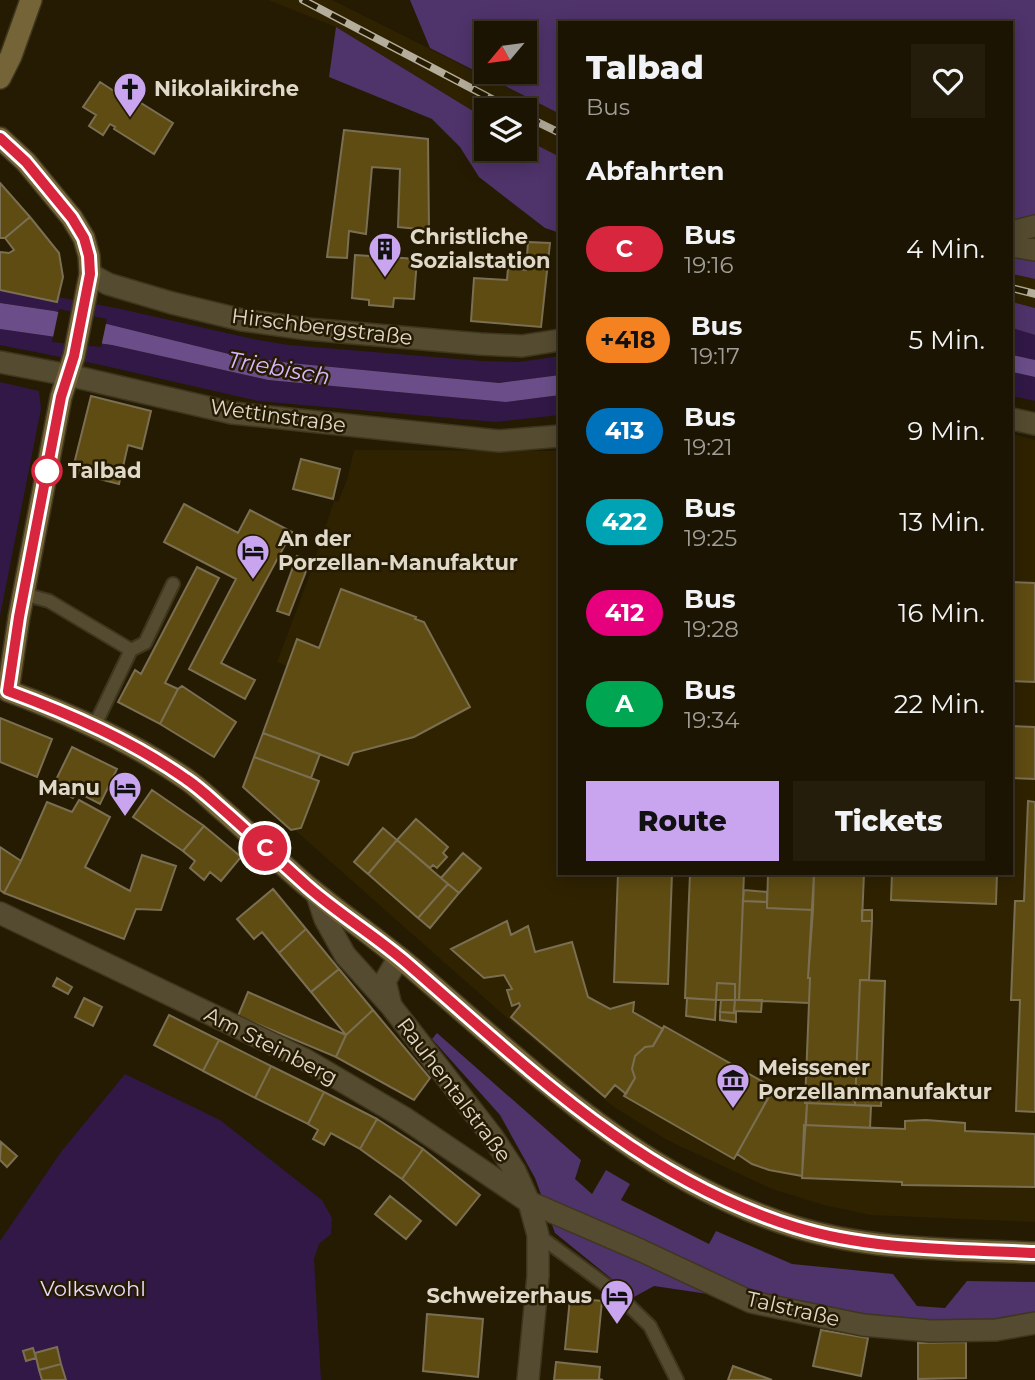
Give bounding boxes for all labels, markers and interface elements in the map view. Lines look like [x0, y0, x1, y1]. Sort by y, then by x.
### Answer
north arrow [474, 21, 537, 84]
map controls [474, 21, 537, 161]
button: heart [911, 44, 985, 118]
text: Talbad [586, 47, 704, 87]
church icon: Nikolaikirche [111, 70, 149, 119]
place label: Nikolaikirche [154, 76, 299, 101]
text: Bus [586, 93, 630, 121]
button: layers [474, 98, 537, 161]
text: Abfahrten [586, 155, 725, 187]
text: Bus [684, 219, 736, 251]
place label: Christliche Sozialstation [410, 224, 551, 273]
building icon: Christliche Sozialstation [366, 230, 404, 279]
text: 4 Min. [906, 233, 985, 265]
text: C [616, 234, 633, 263]
text: 19:16 [684, 251, 734, 279]
street label: Hirschbergstraße [230, 303, 414, 350]
text: Bus [691, 310, 742, 342]
text: 5 Min. [909, 324, 985, 356]
text: +418 [600, 325, 656, 354]
text: 19:17 [691, 342, 740, 370]
water label: Triebisch [226, 345, 332, 391]
street label: Wettinstraße [209, 394, 348, 437]
text: Bus [684, 401, 736, 433]
text: 9 Min. [907, 415, 985, 447]
text: 413 [605, 416, 644, 445]
text: 19:21 [684, 433, 733, 461]
marker: Talbad [32, 456, 62, 486]
place label: Talbad [68, 458, 142, 483]
text: Bus [684, 492, 736, 524]
text: 13 Min. [899, 506, 985, 538]
text: 422 [602, 507, 647, 536]
text: 19:25 [684, 524, 737, 552]
place label: An der Porzellan-Manufaktur [277, 526, 518, 575]
hotel icon: An der Porzellan-Manufaktur [234, 532, 272, 581]
text: Bus [684, 583, 736, 615]
text: 16 Min. [898, 597, 985, 629]
text: 412 [605, 598, 644, 627]
text: 19:28 [684, 615, 739, 643]
text: Bus [684, 674, 736, 706]
text: 22 Min. [894, 688, 985, 720]
text: A [615, 689, 634, 718]
text: 19:34 [684, 706, 739, 734]
hotel icon: Manu [106, 769, 144, 818]
place label: Manu [38, 775, 100, 800]
button: Route [586, 781, 779, 861]
button: Tickets [793, 781, 985, 861]
line badge: C [242, 825, 288, 871]
text: C [256, 833, 274, 862]
street label: Am Steinberg [201, 1001, 342, 1090]
street label: Rauhentalstraße [392, 1013, 517, 1167]
place label: Meissener Porzellanmanufaktur [758, 1055, 992, 1104]
museum icon: Meissener Porzellanmanufaktur [714, 1061, 752, 1110]
park label: Volkswohl [40, 1276, 146, 1301]
hotel icon: Schweizerhaus [598, 1277, 636, 1326]
place label: Schweizerhaus [427, 1283, 592, 1308]
street label: Talstraße [744, 1286, 842, 1331]

